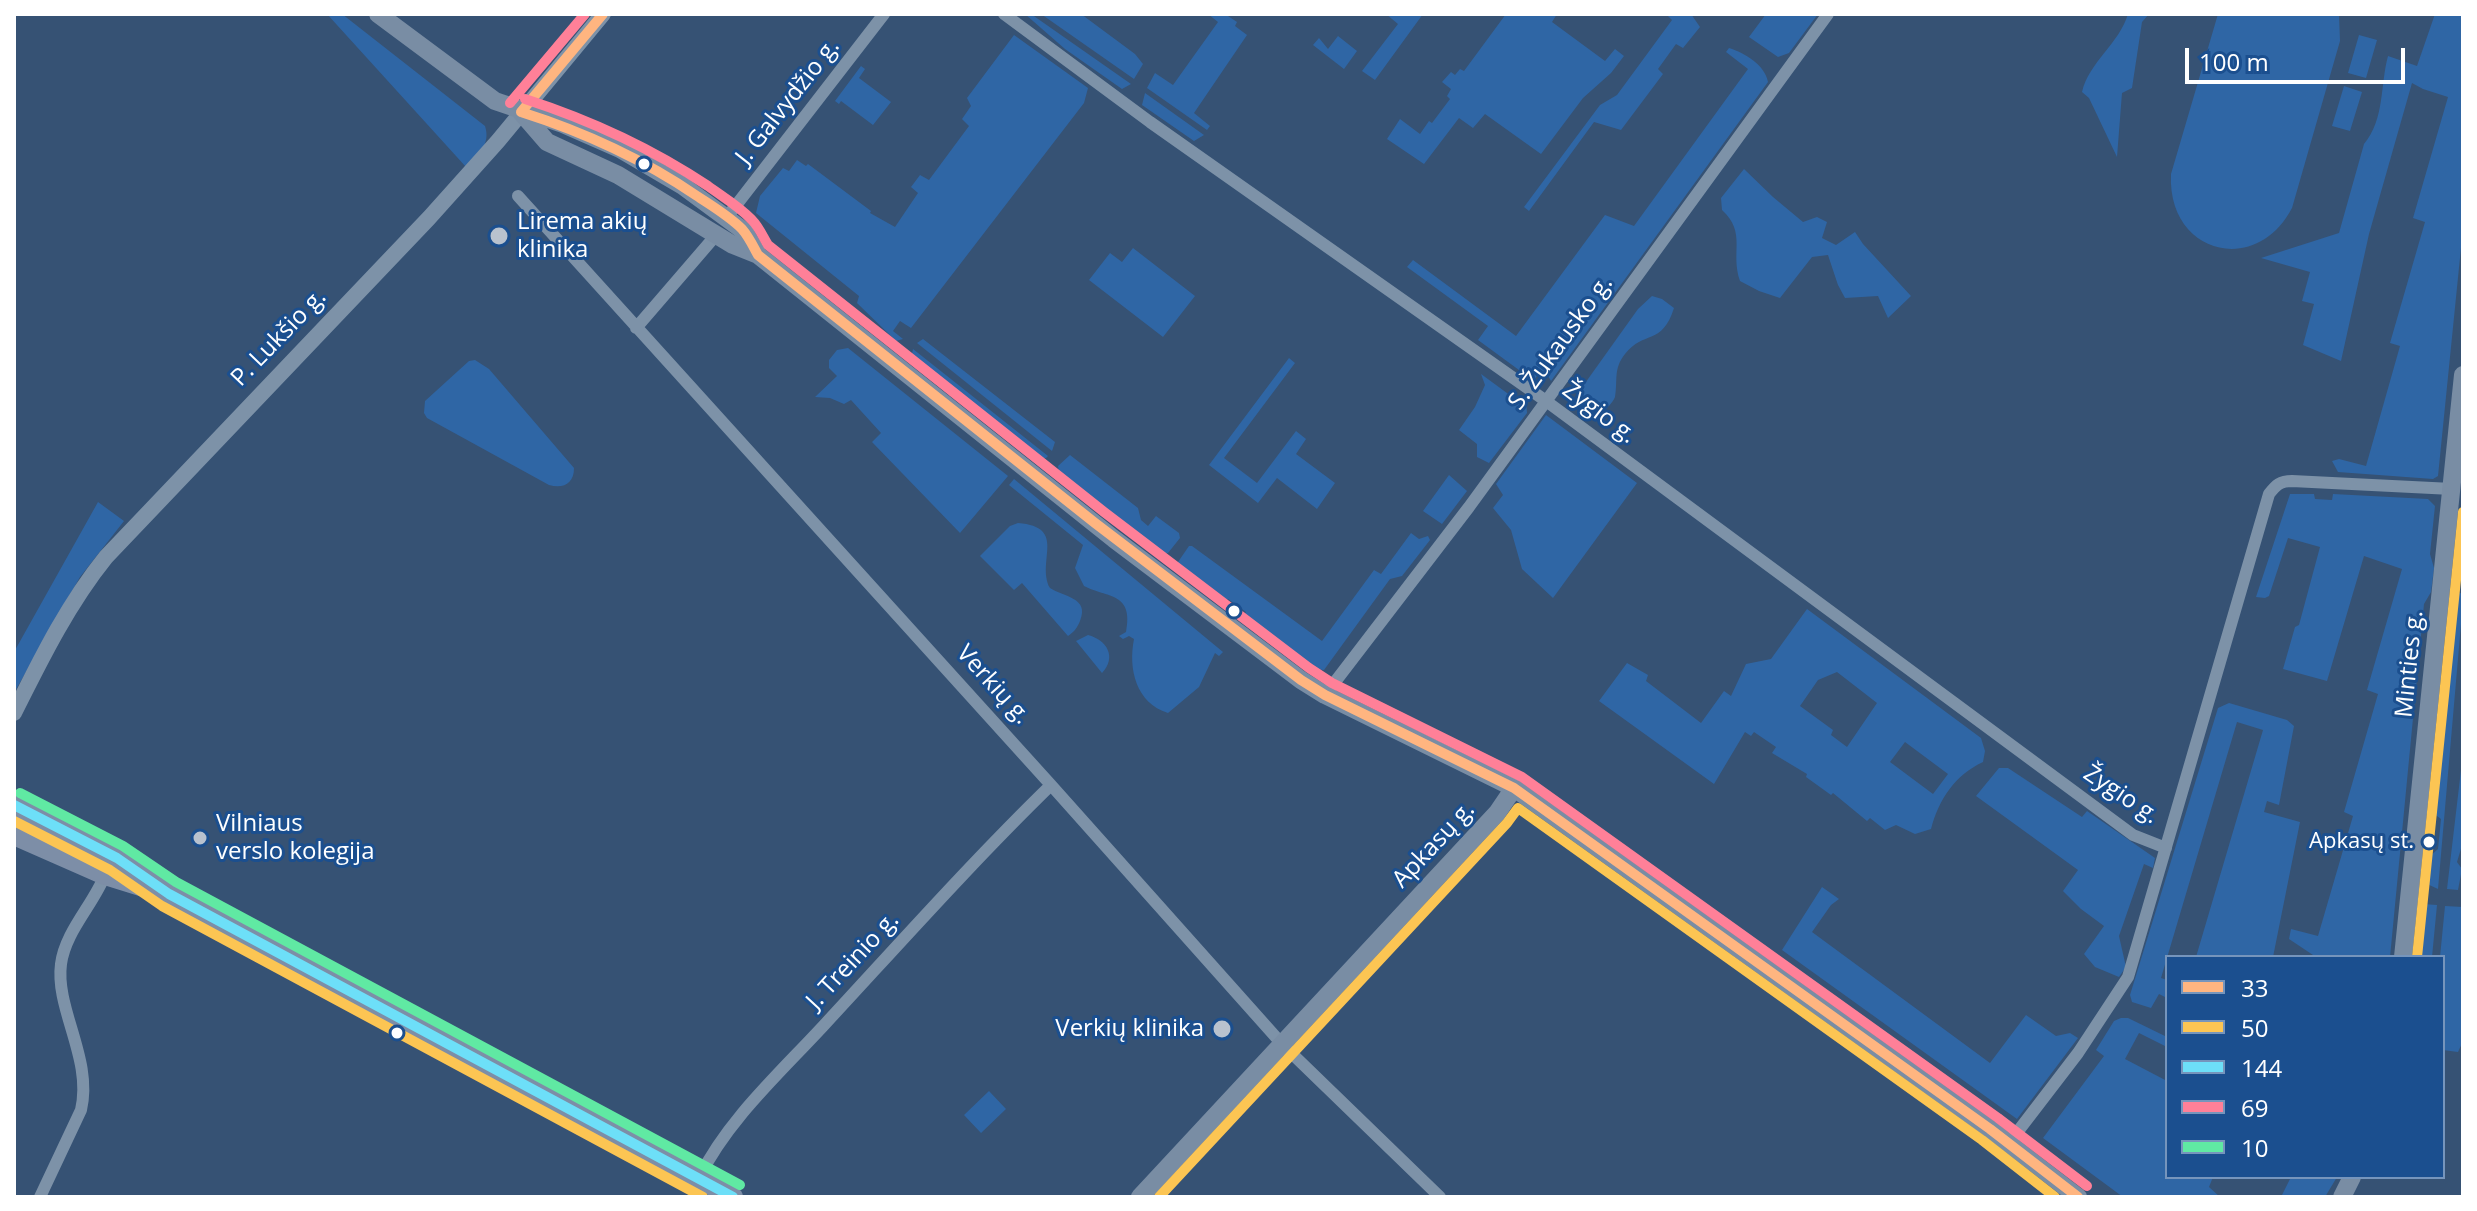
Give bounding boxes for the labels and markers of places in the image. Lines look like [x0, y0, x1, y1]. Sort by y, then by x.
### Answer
unlabelled marker [636, 156, 652, 172]
place label: Lirema akių klinika [517, 208, 647, 264]
marker: Lirema akių klinika [488, 225, 510, 247]
unlabelled marker [1226, 603, 1242, 619]
place label: Vilniaus verslo kolegija [216, 810, 375, 866]
marker: Vilniaus verslo kolegija [191, 829, 209, 847]
place label: Apkasų st. [2309, 829, 2414, 855]
marker: Apkasų st. [2421, 834, 2437, 850]
place label: Verkių klinika [1055, 1015, 1204, 1043]
marker: Verkių klinika [1211, 1018, 1233, 1040]
unlabelled marker [389, 1025, 405, 1041]

